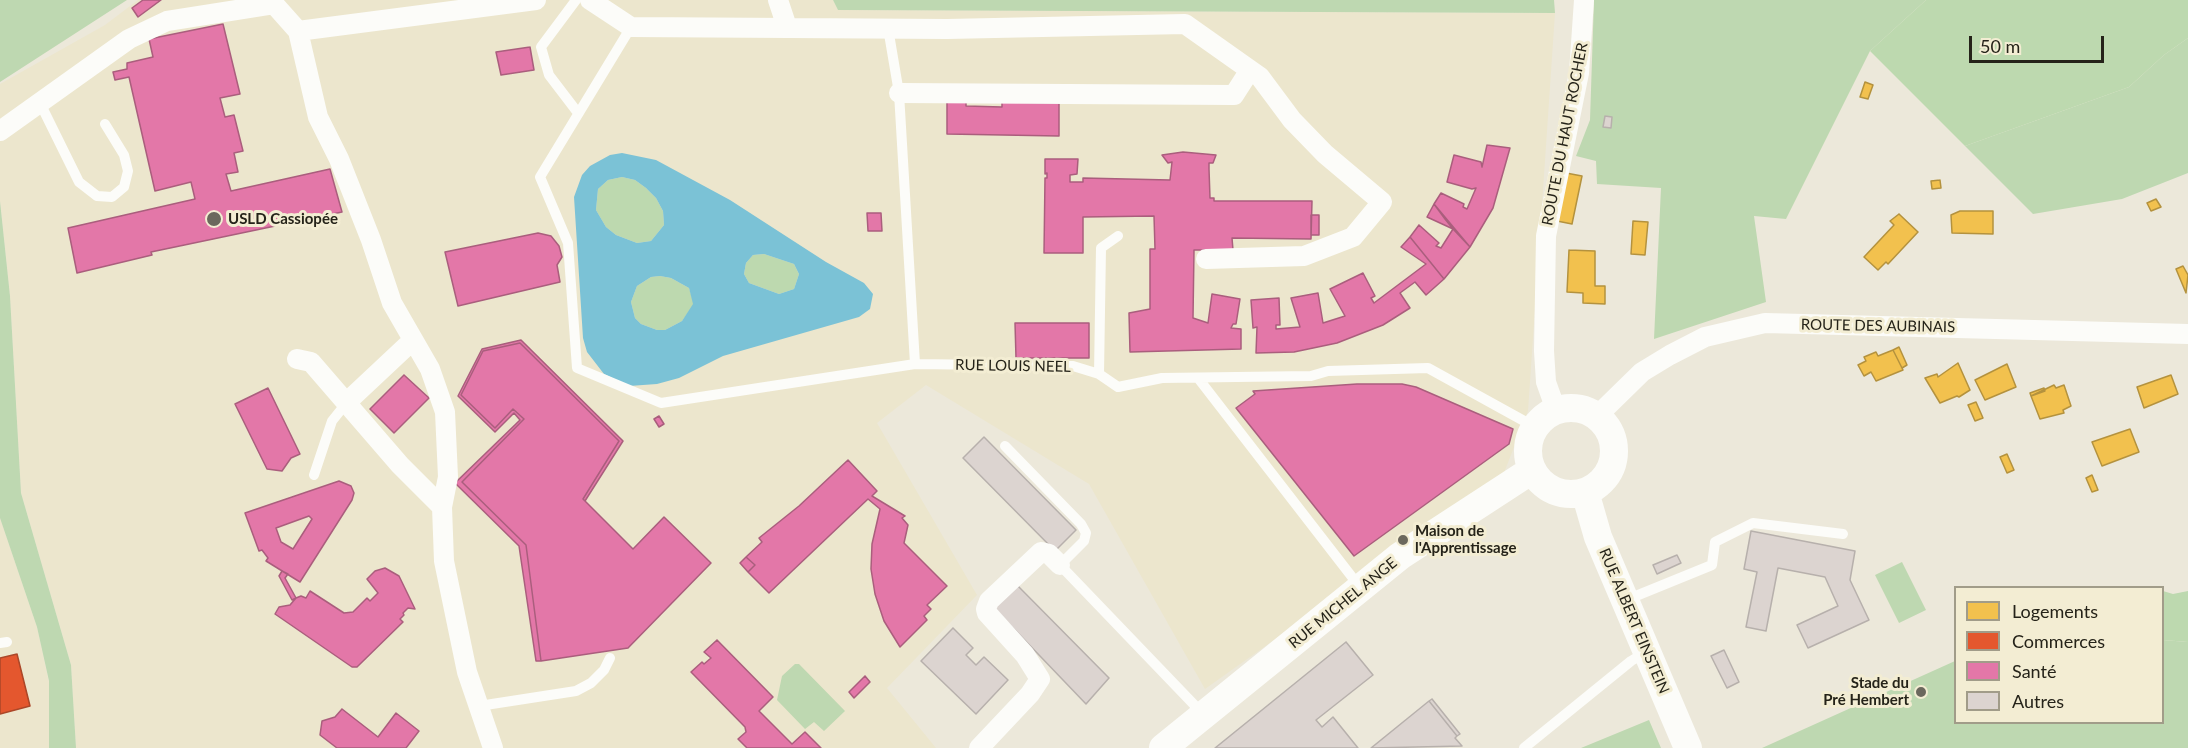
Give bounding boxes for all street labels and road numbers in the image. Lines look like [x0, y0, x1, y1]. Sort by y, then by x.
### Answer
street label: ROUTE DU HAUT ROCHER [1538, 41, 1592, 227]
street label: ROUTE DES AUBINAIS [1801, 316, 1955, 336]
street label: RUE LOUIS NEEL [955, 356, 1071, 376]
street label: RUE ALBERT EINSTEIN [1595, 545, 1673, 697]
street label: RUE MICHEL ANGE [1285, 554, 1401, 652]

